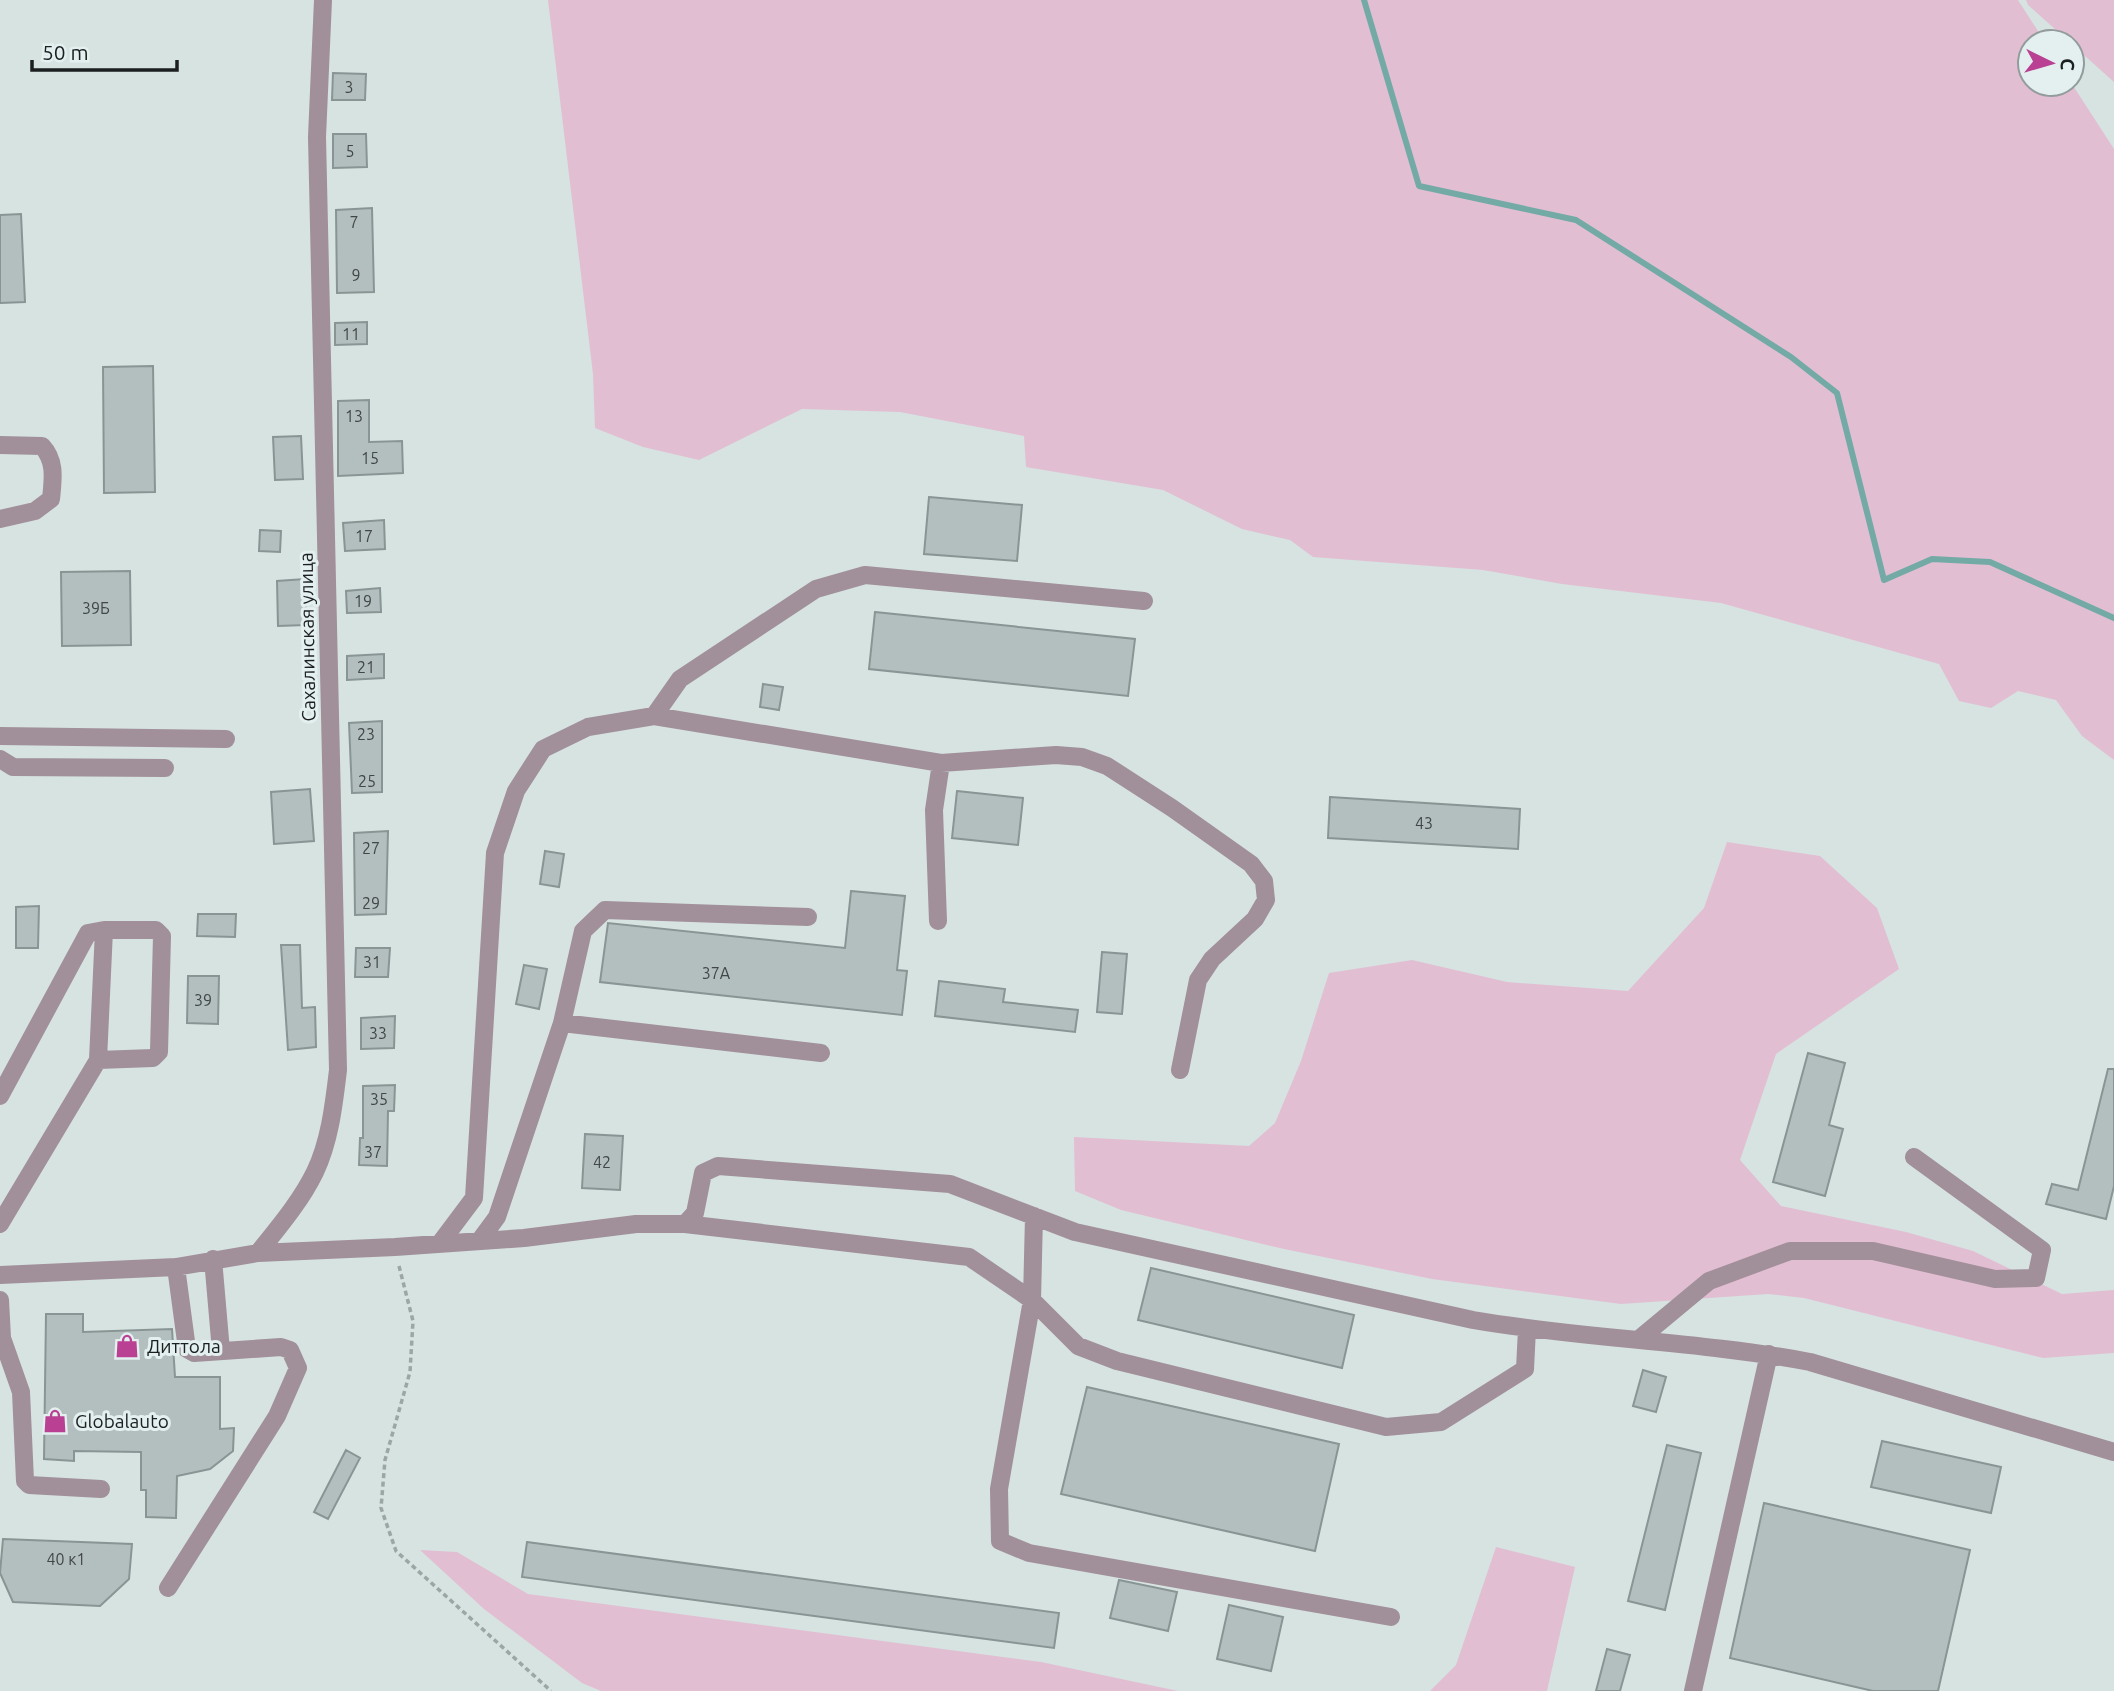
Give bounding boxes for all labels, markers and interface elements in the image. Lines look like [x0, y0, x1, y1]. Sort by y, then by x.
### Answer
scale bar [32, 28, 177, 72]
north arrow [2016, 28, 2086, 98]
text: 50 m [42, 40, 89, 64]
text: С [2056, 57, 2079, 71]
house number: 3 [344, 78, 354, 96]
house number: 5 [345, 142, 355, 160]
house number: 7 [349, 213, 359, 231]
house number: 9 [351, 266, 361, 284]
house number: 11 [342, 325, 360, 343]
house number: 13 [345, 407, 363, 425]
house number: 15 [361, 449, 379, 467]
house number: 17 [355, 527, 373, 545]
street label: Сахалинская улица [295, 552, 319, 722]
house number: 19 [354, 592, 372, 610]
house number: 39Б [82, 599, 110, 617]
house number: 21 [357, 658, 375, 676]
house number: 23 [357, 725, 375, 743]
house number: 25 [358, 772, 376, 790]
house number: 43 [1415, 814, 1433, 832]
house number: 27 [362, 839, 380, 857]
house number: 29 [362, 894, 380, 912]
house number: 31 [363, 953, 381, 971]
house number: 37А [702, 964, 731, 982]
house number: 39 [194, 991, 212, 1009]
house number: 33 [369, 1024, 387, 1042]
house number: 35 [370, 1090, 388, 1108]
house number: 37 [364, 1143, 382, 1161]
house number: 42 [593, 1153, 611, 1171]
shop icon: Диттола [113, 1332, 141, 1360]
place label: Диттола [147, 1335, 221, 1357]
shop icon: Globalauto [41, 1407, 69, 1435]
place label: Globalauto [75, 1410, 169, 1432]
house number: 40 к1 [47, 1550, 85, 1568]

